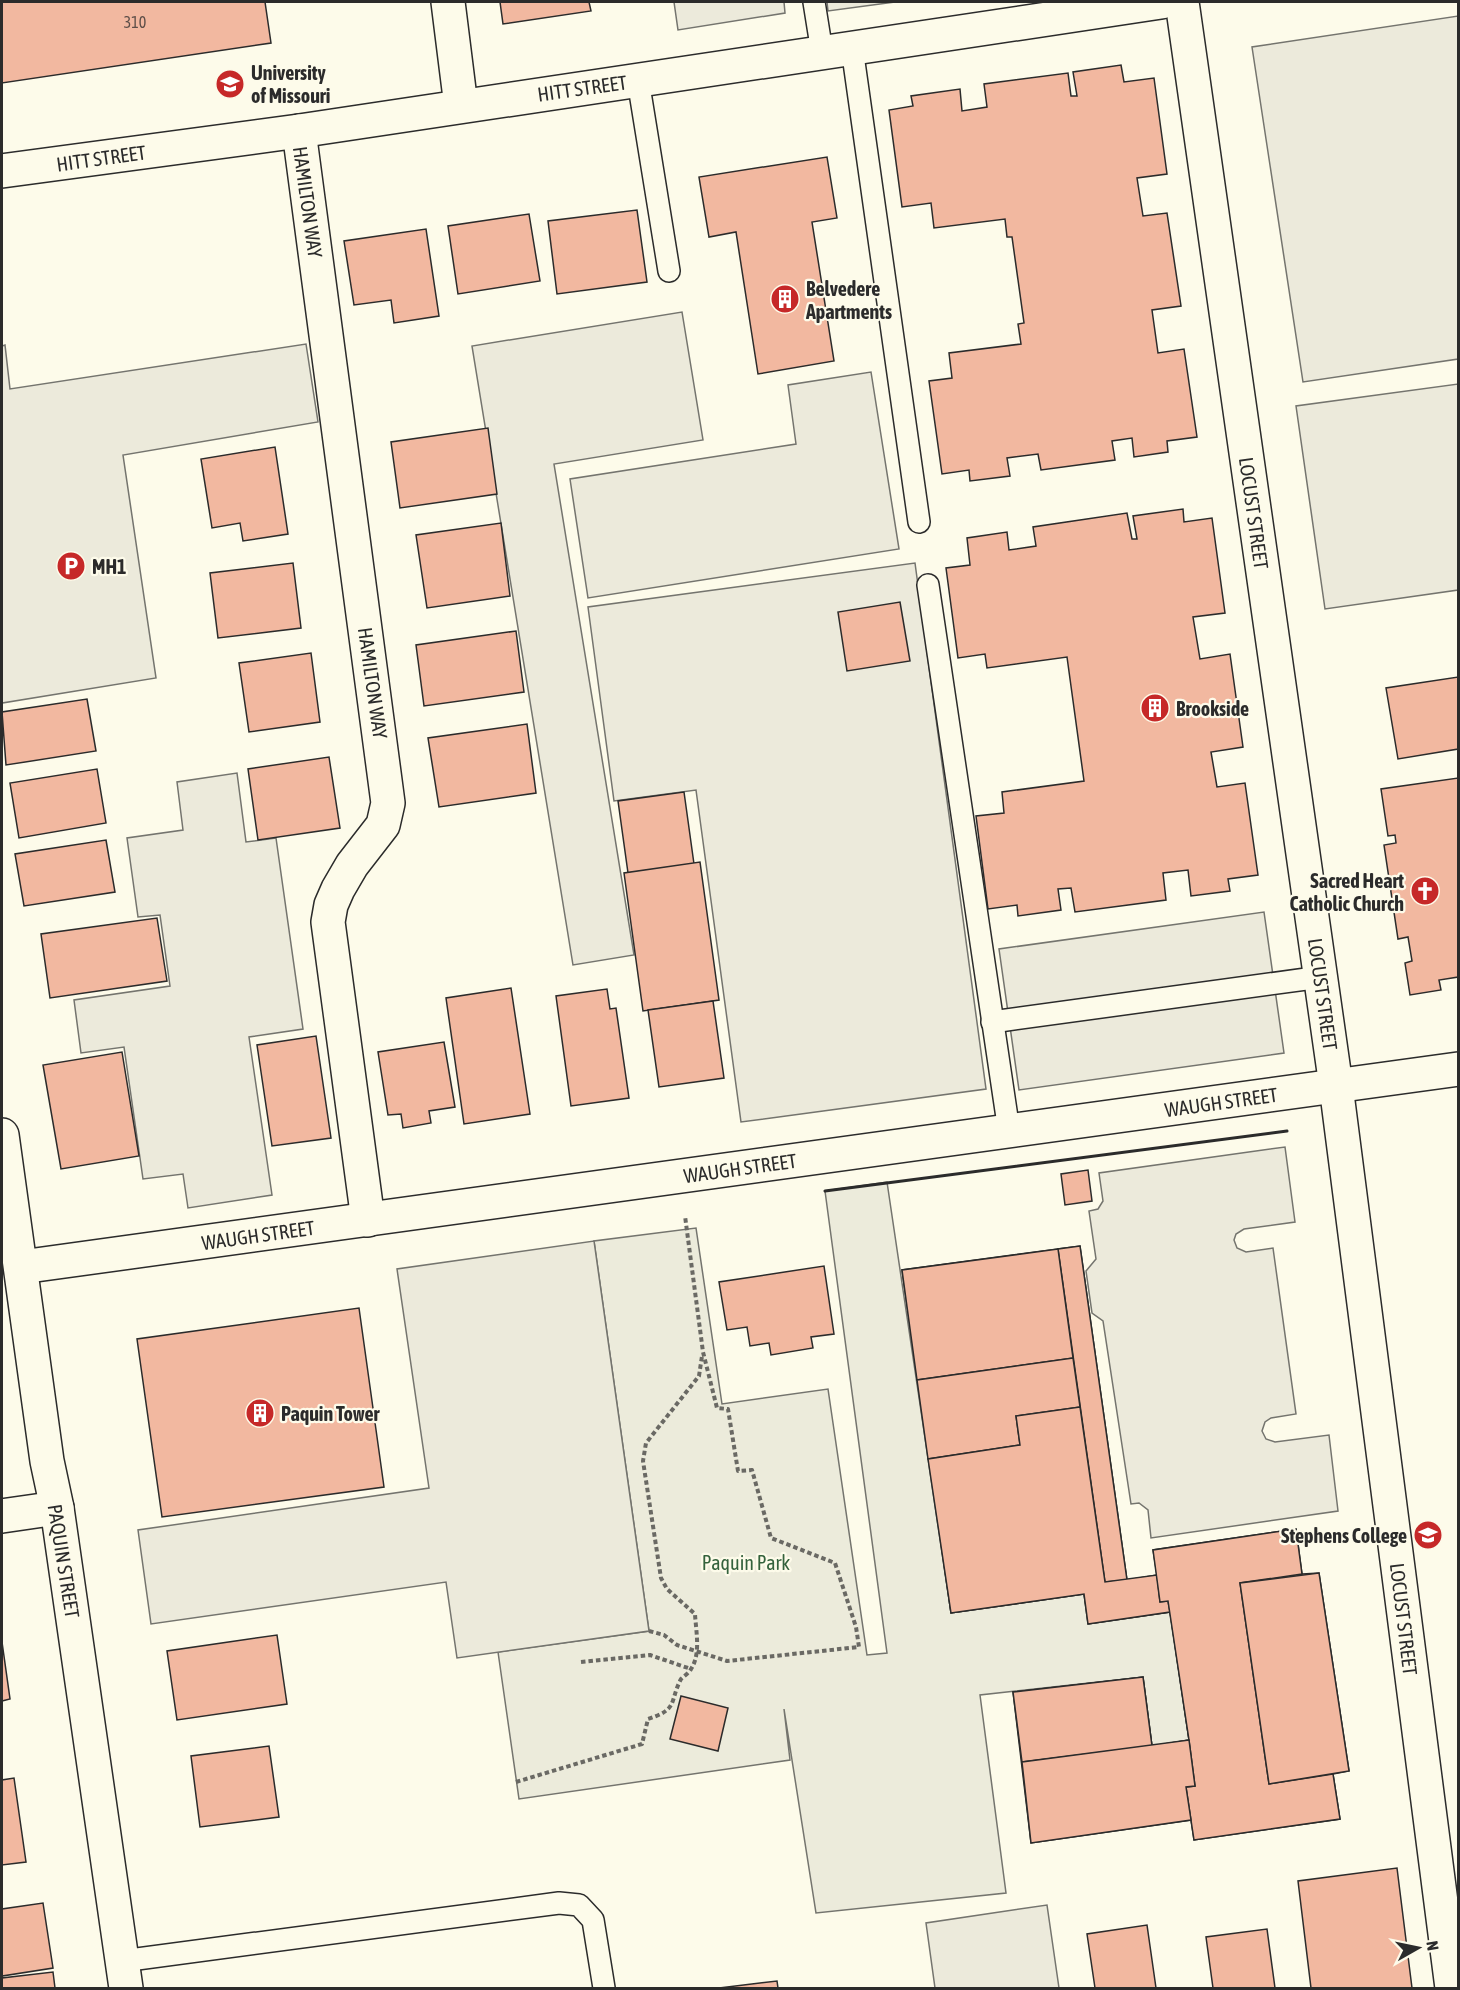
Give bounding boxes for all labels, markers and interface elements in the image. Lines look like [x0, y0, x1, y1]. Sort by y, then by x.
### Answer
house number: 310 [124, 13, 146, 31]
place label: University of Missouri [251, 61, 330, 107]
school or university icon: University of Missouri [214, 68, 246, 100]
street label: HITT STREET [536, 70, 628, 106]
street label: HITT STREET [55, 140, 147, 176]
street label: HAMILTON WAY [289, 145, 327, 259]
place label: Belvedere Apartments [805, 277, 892, 323]
building icon: Belvedere Apartments [769, 283, 801, 315]
street label: LOCUST STREET [1235, 456, 1273, 571]
parking icon: MH1 [55, 550, 87, 582]
place label: MH1 [92, 555, 126, 578]
street label: HAMILTON WAY [354, 626, 392, 740]
building icon: Brookside [1139, 692, 1171, 724]
place label: Brookside [1176, 697, 1249, 720]
place label: Sacred Heart Catholic Church [1289, 869, 1404, 915]
church icon: Sacred Heart Catholic Church [1409, 875, 1441, 907]
street label: LOCUST STREET [1304, 937, 1342, 1052]
street label: WAUGH STREET [1163, 1083, 1279, 1121]
street label: WAUGH STREET [682, 1149, 798, 1187]
street label: WAUGH STREET [200, 1216, 316, 1254]
building icon: Paquin Tower [244, 1397, 276, 1429]
place label: Paquin Tower [281, 1402, 380, 1425]
street label: PAQUIN STREET [44, 1502, 84, 1620]
school or university icon: Stephens College [1412, 1519, 1444, 1551]
place label: Stephens College [1281, 1524, 1407, 1547]
park label: Paquin Park [702, 1551, 790, 1574]
street label: LOCUST STREET [1386, 1562, 1422, 1677]
north arrow [1388, 1918, 1448, 1978]
text: N [1423, 1940, 1442, 1952]

